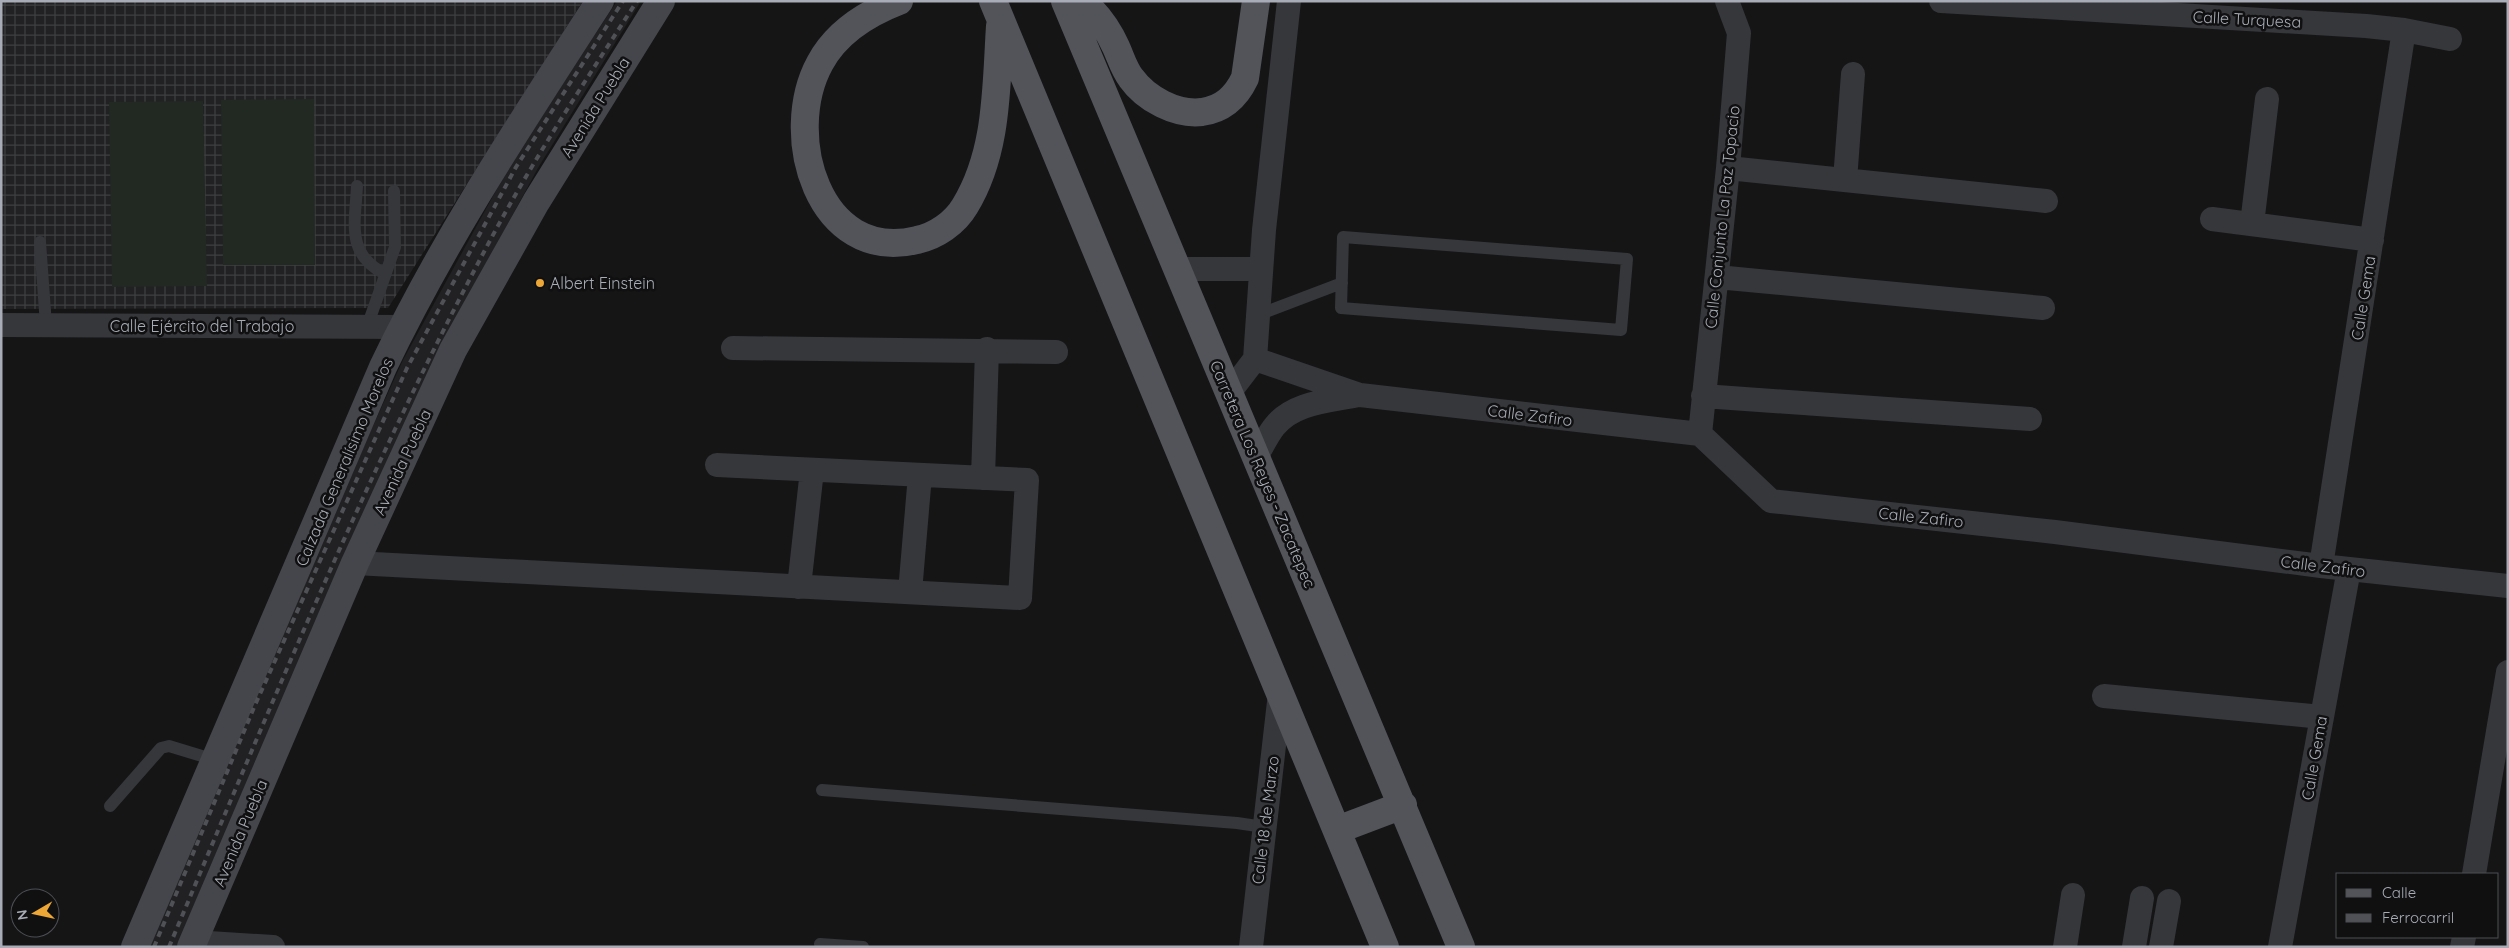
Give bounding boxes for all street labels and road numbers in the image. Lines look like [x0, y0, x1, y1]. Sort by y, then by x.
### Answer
street label: Calle Turquesa [2192, 6, 2302, 32]
street label: Avenida Puebla [556, 53, 634, 161]
street label: Calle Conjunto La Paz Topacio [1700, 105, 1744, 329]
street label: Calle Gema [2346, 254, 2380, 342]
street label: Calle Ejército del Trabajo [110, 316, 294, 336]
street label: Calzada Generalísimo Morelos [291, 355, 397, 569]
street label: Carretera Los Reyes - Zacatepec [1206, 357, 1320, 591]
street label: Calle Zafiro [1486, 400, 1574, 430]
street label: Avenida Puebla [369, 406, 435, 518]
street label: Calle Zafiro [1877, 503, 1965, 531]
street label: Calle Zafiro [2279, 551, 2367, 581]
street label: Calle Gema [2297, 714, 2331, 802]
street label: Calle 18 de Marzo [1247, 755, 1283, 885]
street label: Avenida Puebla [208, 776, 272, 890]

